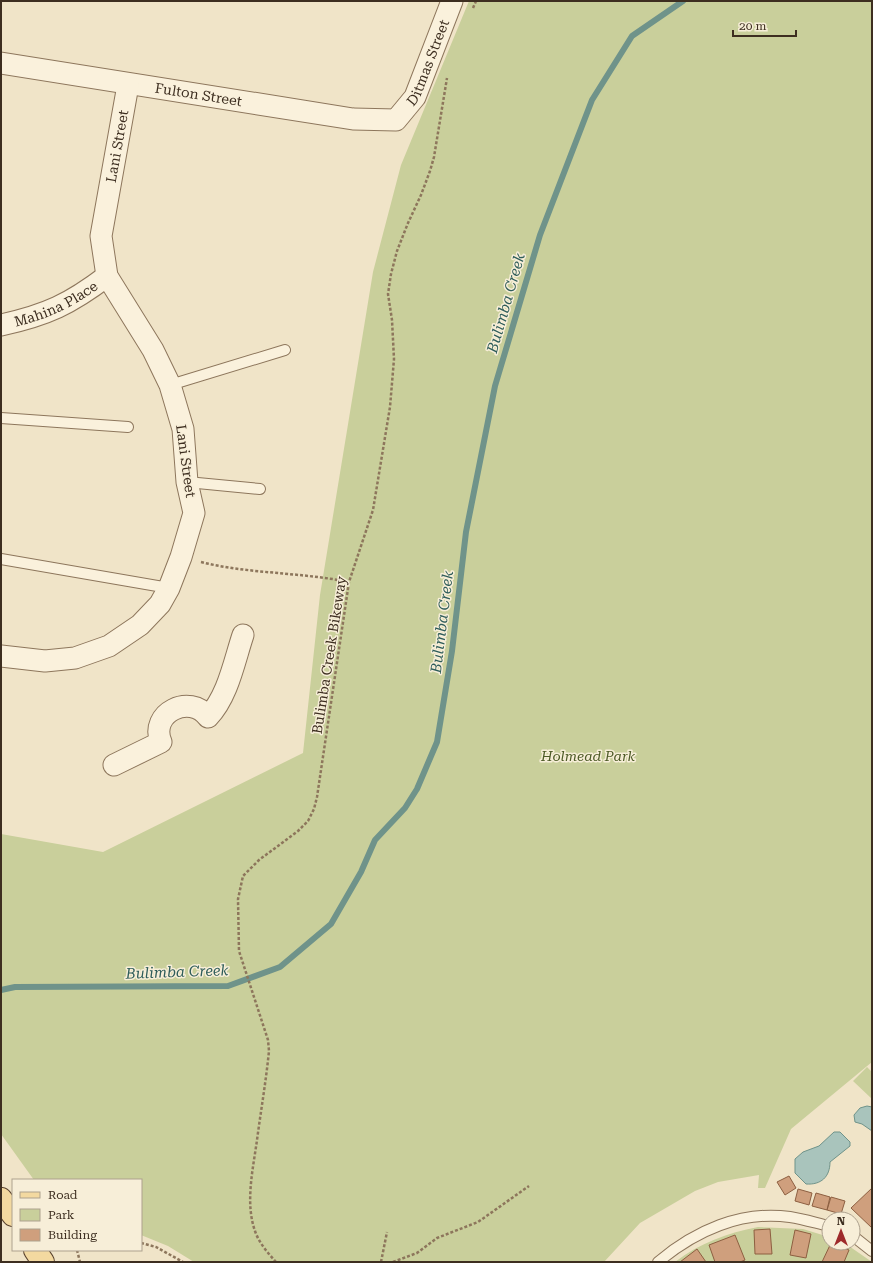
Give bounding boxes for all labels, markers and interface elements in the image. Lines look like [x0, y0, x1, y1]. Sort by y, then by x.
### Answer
scale bar [733, 12, 796, 38]
street label: Ditmas Street [403, 17, 452, 109]
text: 20 m [739, 19, 766, 33]
street label: Fulton Street [154, 80, 243, 109]
street label: Lani Street [103, 108, 131, 184]
water label: Bulimba Creek [483, 250, 529, 356]
street label: Mahina Place [12, 277, 101, 330]
street label: Lani Street [173, 423, 199, 499]
water label: Bulimba Creek [427, 569, 457, 675]
street label: Bulimba Creek Bikeway [309, 574, 349, 735]
park label: Holmead Park [540, 748, 635, 764]
water label: Bulimba Creek [124, 961, 230, 983]
legend [12, 1179, 142, 1251]
text: Road [48, 1188, 78, 1202]
text: Park [48, 1208, 75, 1222]
north arrow [821, 1211, 861, 1251]
text: N [837, 1215, 846, 1228]
text: Building [48, 1228, 97, 1242]

